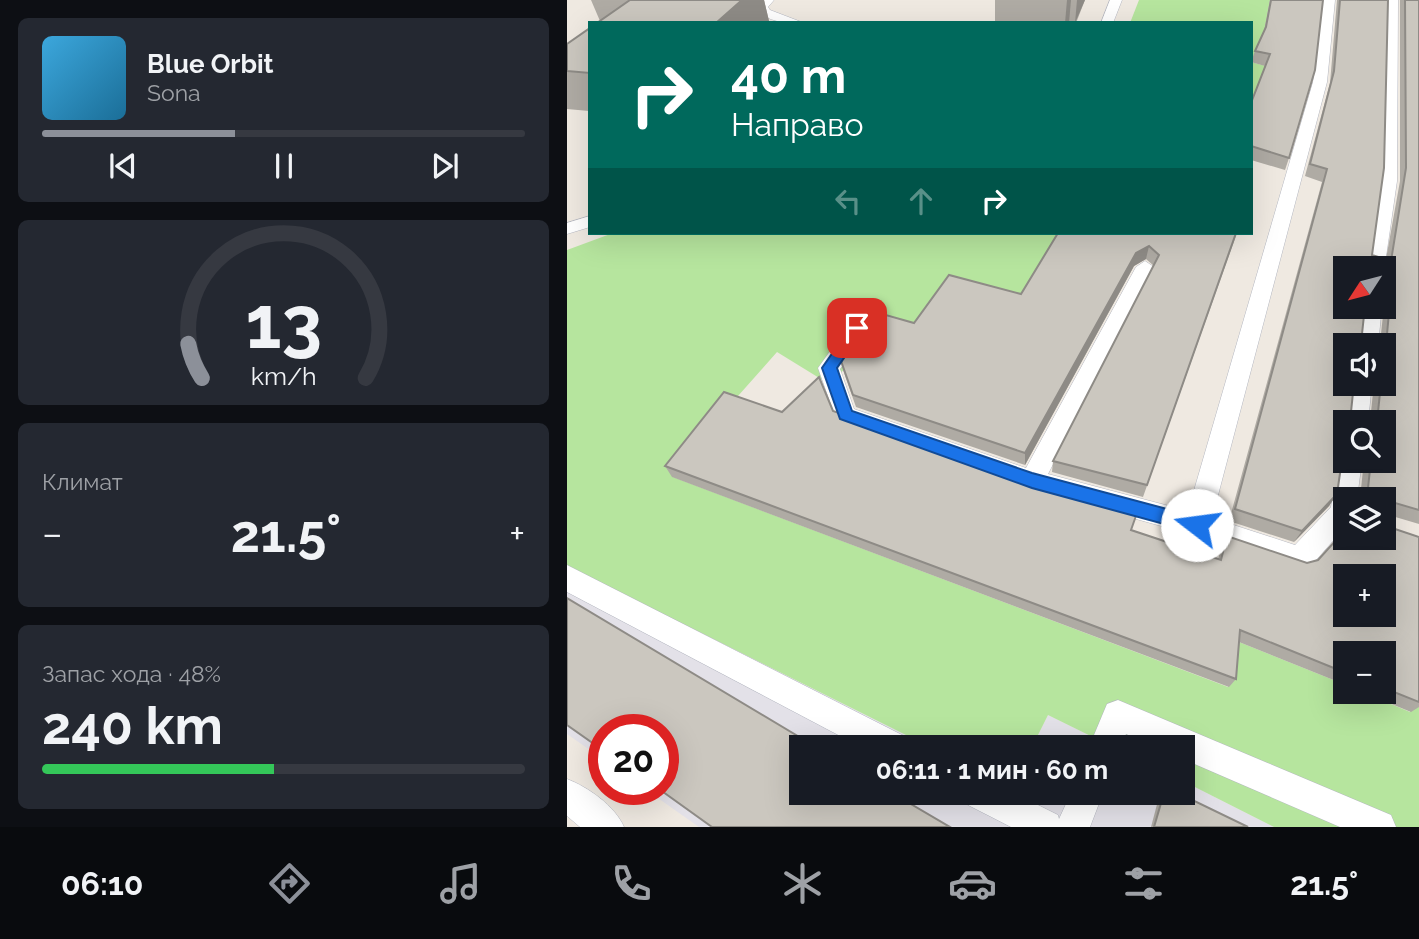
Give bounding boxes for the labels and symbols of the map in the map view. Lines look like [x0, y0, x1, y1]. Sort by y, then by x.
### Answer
north arrow [1333, 256, 1397, 318]
pin [827, 298, 887, 358]
position arrow [1160, 488, 1234, 562]
speed limit sign: 20 [588, 714, 679, 805]

